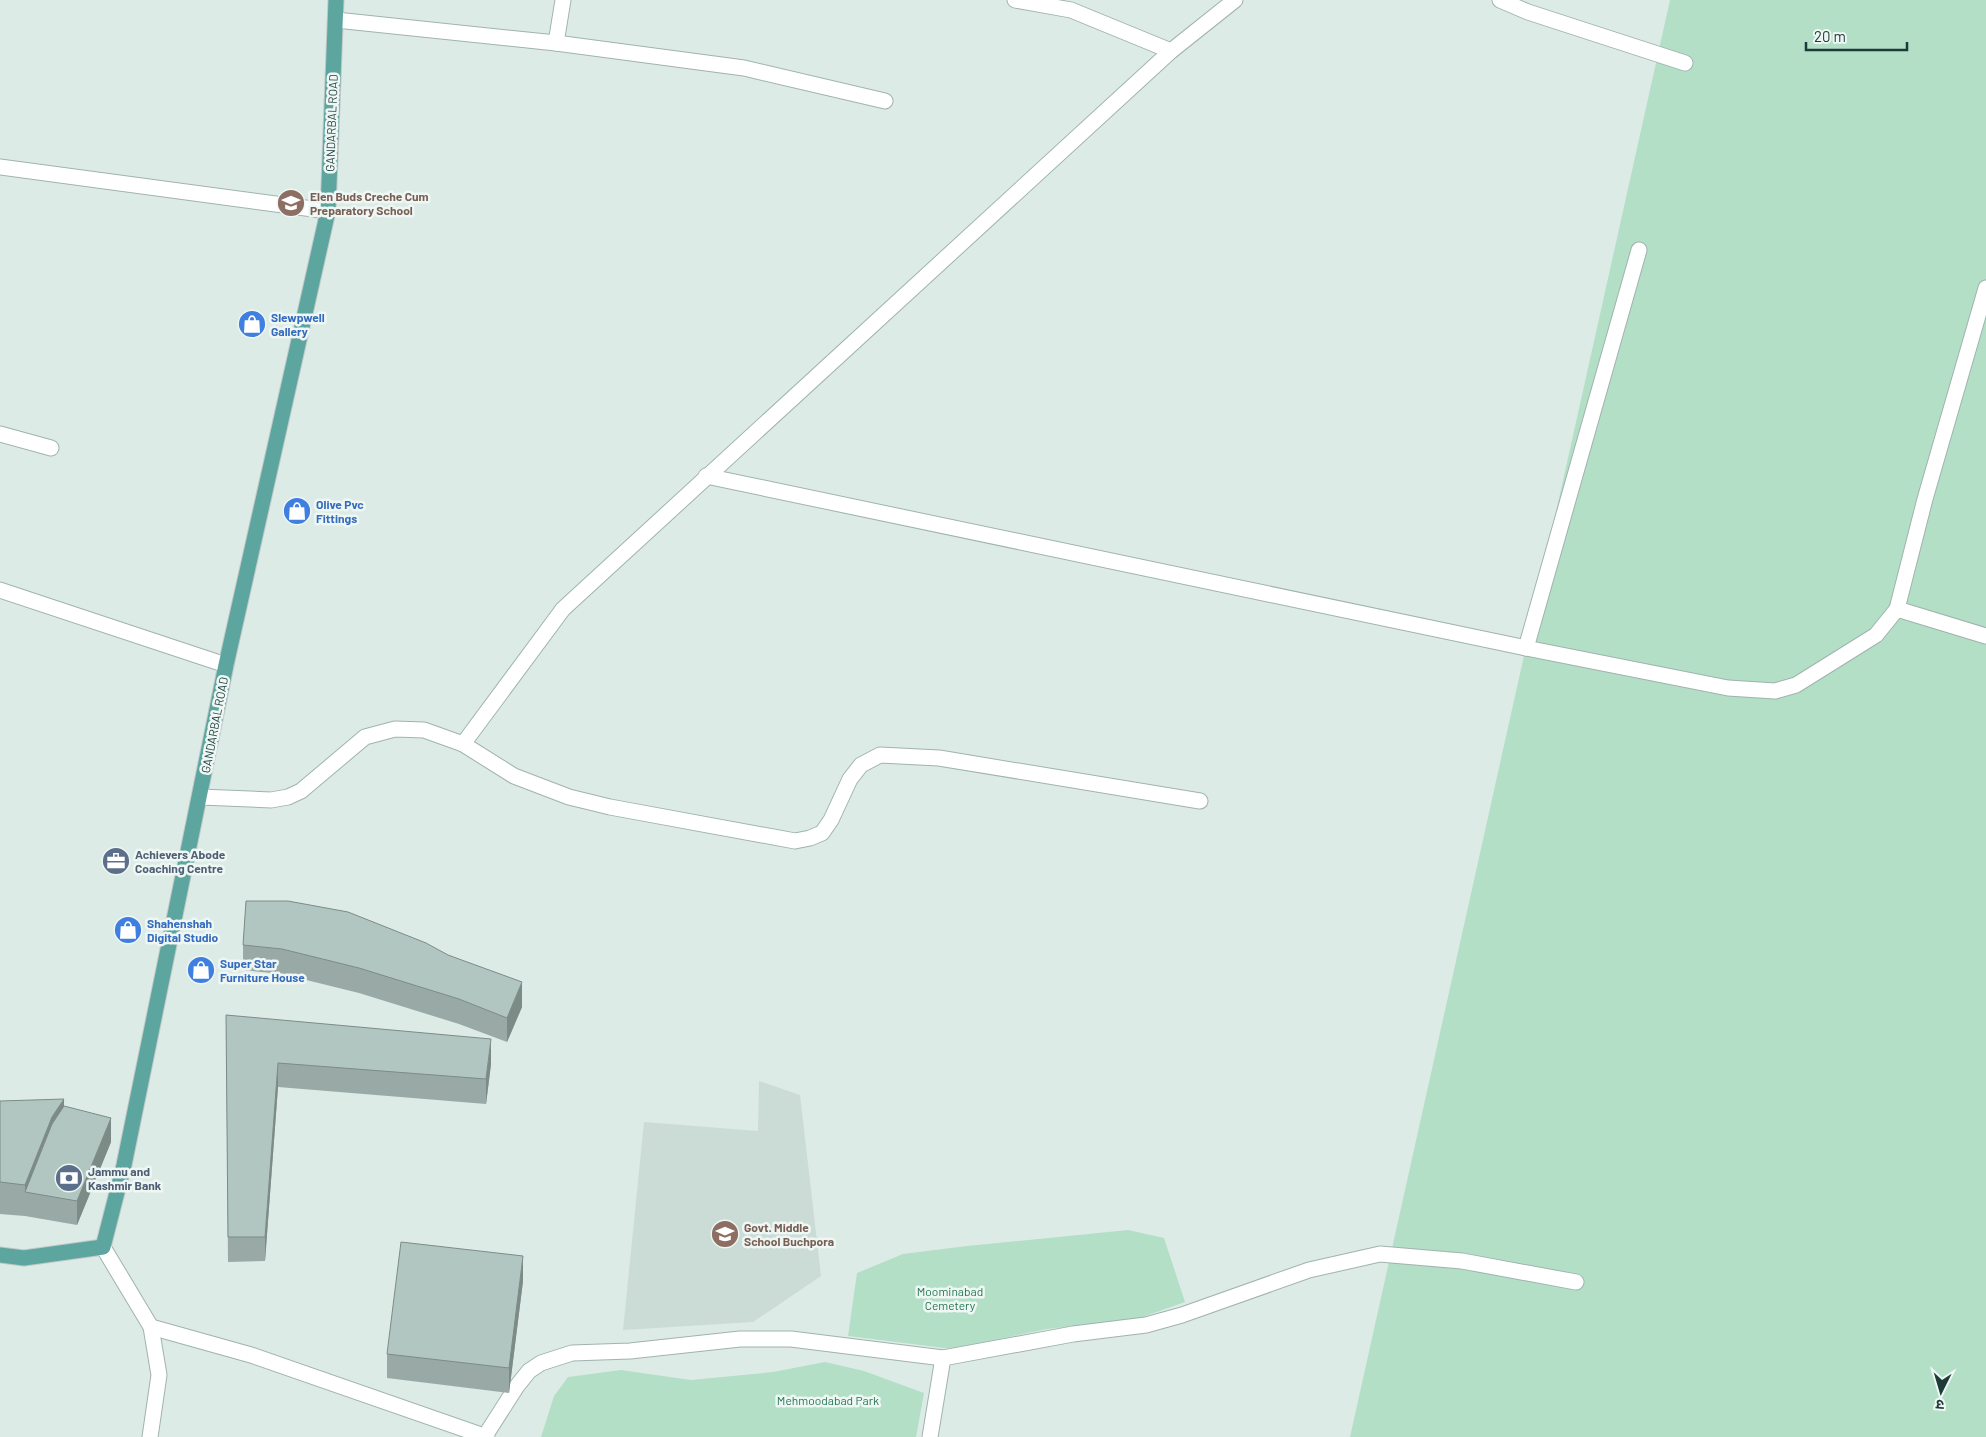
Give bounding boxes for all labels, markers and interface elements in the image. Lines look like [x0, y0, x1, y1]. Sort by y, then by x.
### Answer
scale bar [1806, 20, 1907, 52]
text: 20 m [1814, 27, 1846, 45]
street label: GANDARBAL ROAD [322, 74, 340, 172]
school or university icon: Elen Buds Creche Cum Preparatory School [276, 188, 306, 218]
place label: Elen Buds Creche Cum Preparatory School [310, 189, 429, 217]
shop icon: Slewpwell Gallery [237, 309, 267, 339]
place label: Slewpwell Gallery [271, 310, 325, 338]
shop icon: Olive Pvc Fittings [282, 496, 312, 526]
place label: Olive Pvc Fittings [316, 497, 364, 525]
street label: GANDARBAL ROAD [198, 676, 230, 774]
office icon: Achievers Abode Coaching Centre [101, 846, 131, 876]
place label: Achievers Abode Coaching Centre [135, 847, 226, 875]
shop icon: Shahenshah Digital Studio [113, 915, 143, 945]
place label: Shahenshah Digital Studio [147, 916, 219, 944]
shop icon: Super Star Furniture House [186, 955, 216, 985]
place label: Super Star Furniture House [220, 956, 305, 984]
bank icon: Jammu and Kashmir Bank [54, 1163, 84, 1193]
place label: Jammu and Kashmir Bank [88, 1164, 162, 1192]
school or university icon: Govt. Middle School Buchpora [710, 1219, 740, 1249]
place label: Govt. Middle School Buchpora [744, 1220, 834, 1248]
park label: Moominabad Cemetery [917, 1284, 983, 1312]
north arrow [1916, 1367, 1966, 1417]
park label: Mehmoodabad Park [777, 1393, 879, 1407]
text: उ [1934, 1397, 1945, 1414]

